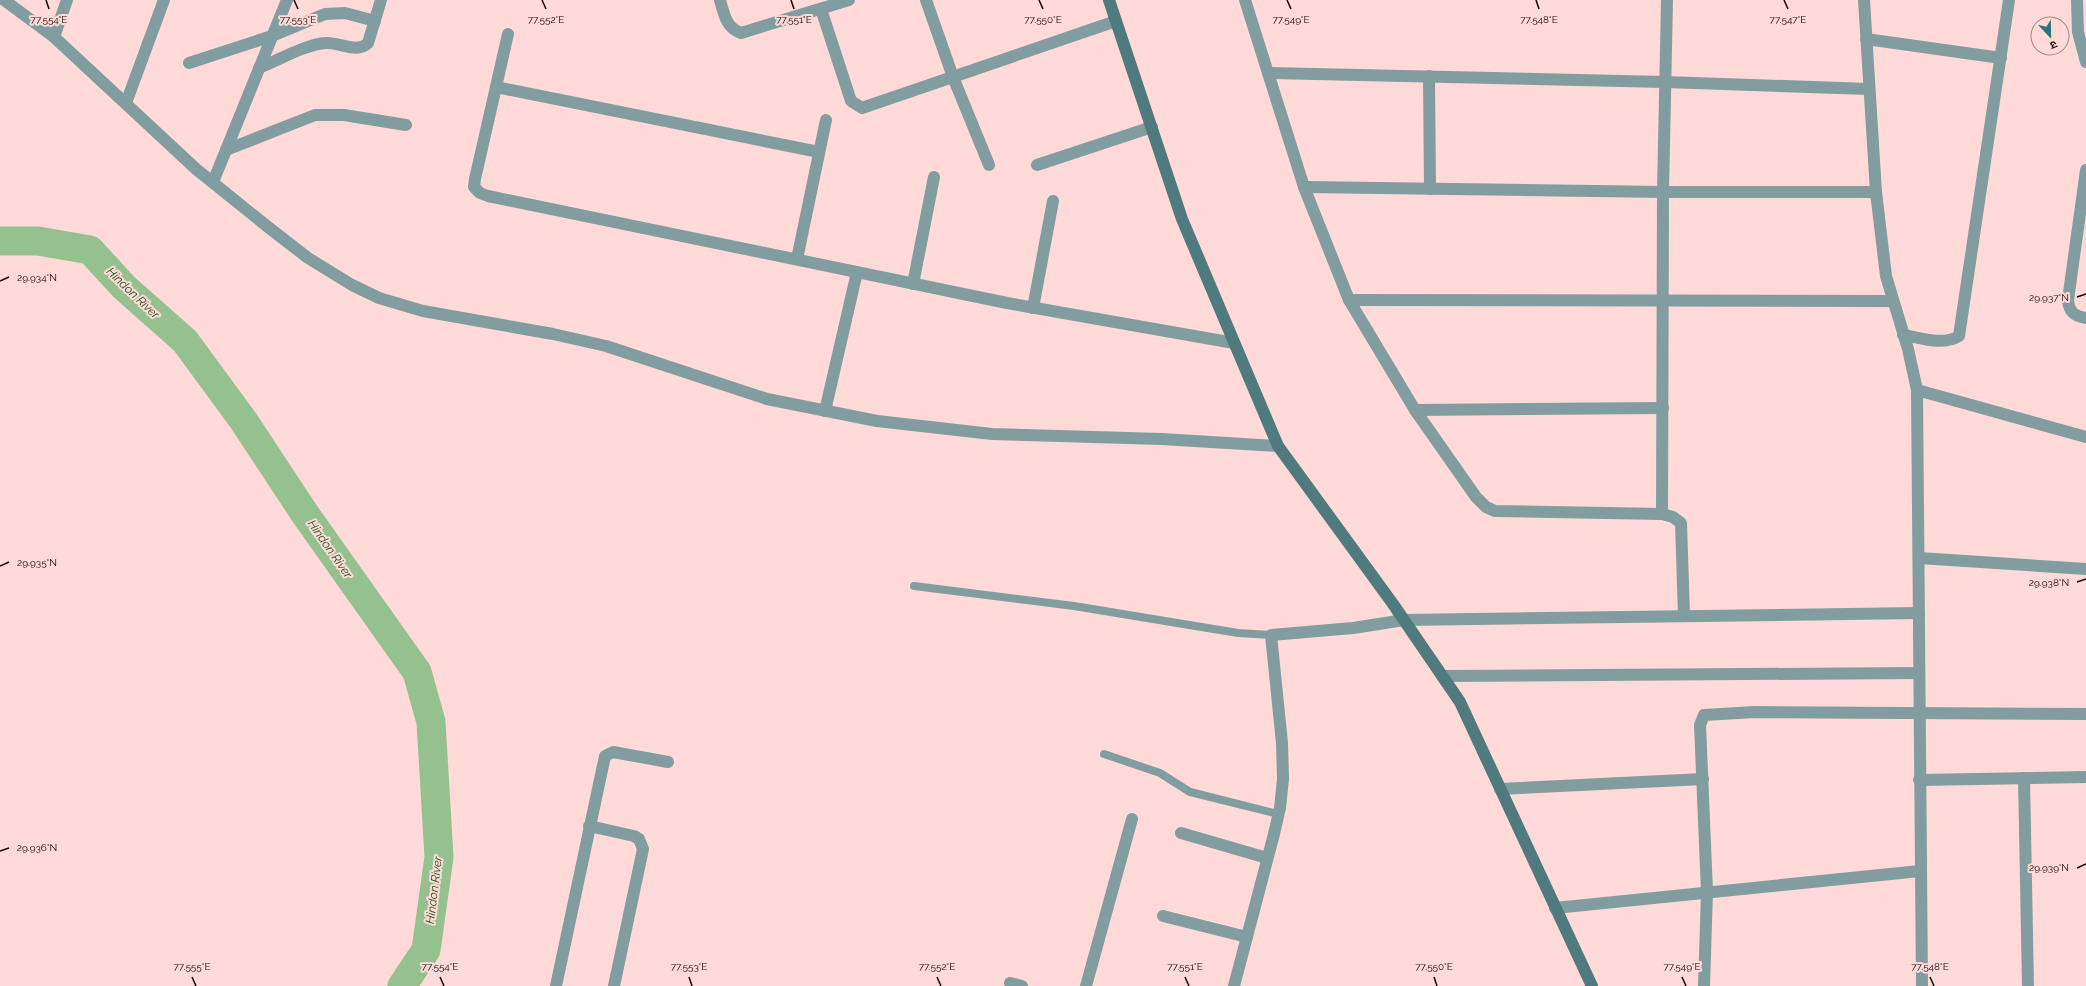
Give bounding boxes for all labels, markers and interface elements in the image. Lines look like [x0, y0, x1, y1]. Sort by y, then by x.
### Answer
text: 77.554°E [31, 14, 67, 25]
text: 77.553°E [280, 14, 316, 25]
text: 77.552°E [528, 14, 564, 25]
text: 77.551°E [776, 14, 812, 25]
text: 77.550°E [1024, 14, 1062, 25]
text: 77.549°E [1272, 14, 1310, 25]
text: 77.548°E [1520, 14, 1558, 25]
text: 77.547°E [1770, 14, 1806, 25]
north arrow [2030, 16, 2070, 56]
text: उ [2048, 38, 2059, 52]
water label: Hindon River [104, 264, 163, 322]
text: 29.934°N [17, 272, 57, 283]
text: 29.937°N [2029, 292, 2069, 303]
water label: Hindon River [305, 517, 356, 582]
text: 29.935°N [17, 557, 57, 568]
text: 29.938°N [2029, 577, 2069, 588]
text: 29.936°N [17, 842, 57, 853]
water label: Hindon River [423, 855, 445, 925]
text: 29.939°N [2029, 862, 2069, 873]
text: 77.555°E [173, 961, 211, 972]
text: 77.554°E [422, 961, 458, 972]
text: 77.553°E [671, 961, 707, 972]
text: 77.552°E [919, 961, 955, 972]
text: 77.551°E [1167, 961, 1203, 972]
text: 77.550°E [1415, 961, 1453, 972]
text: 77.549°E [1663, 961, 1701, 972]
text: 77.548°E [1911, 961, 1949, 972]

